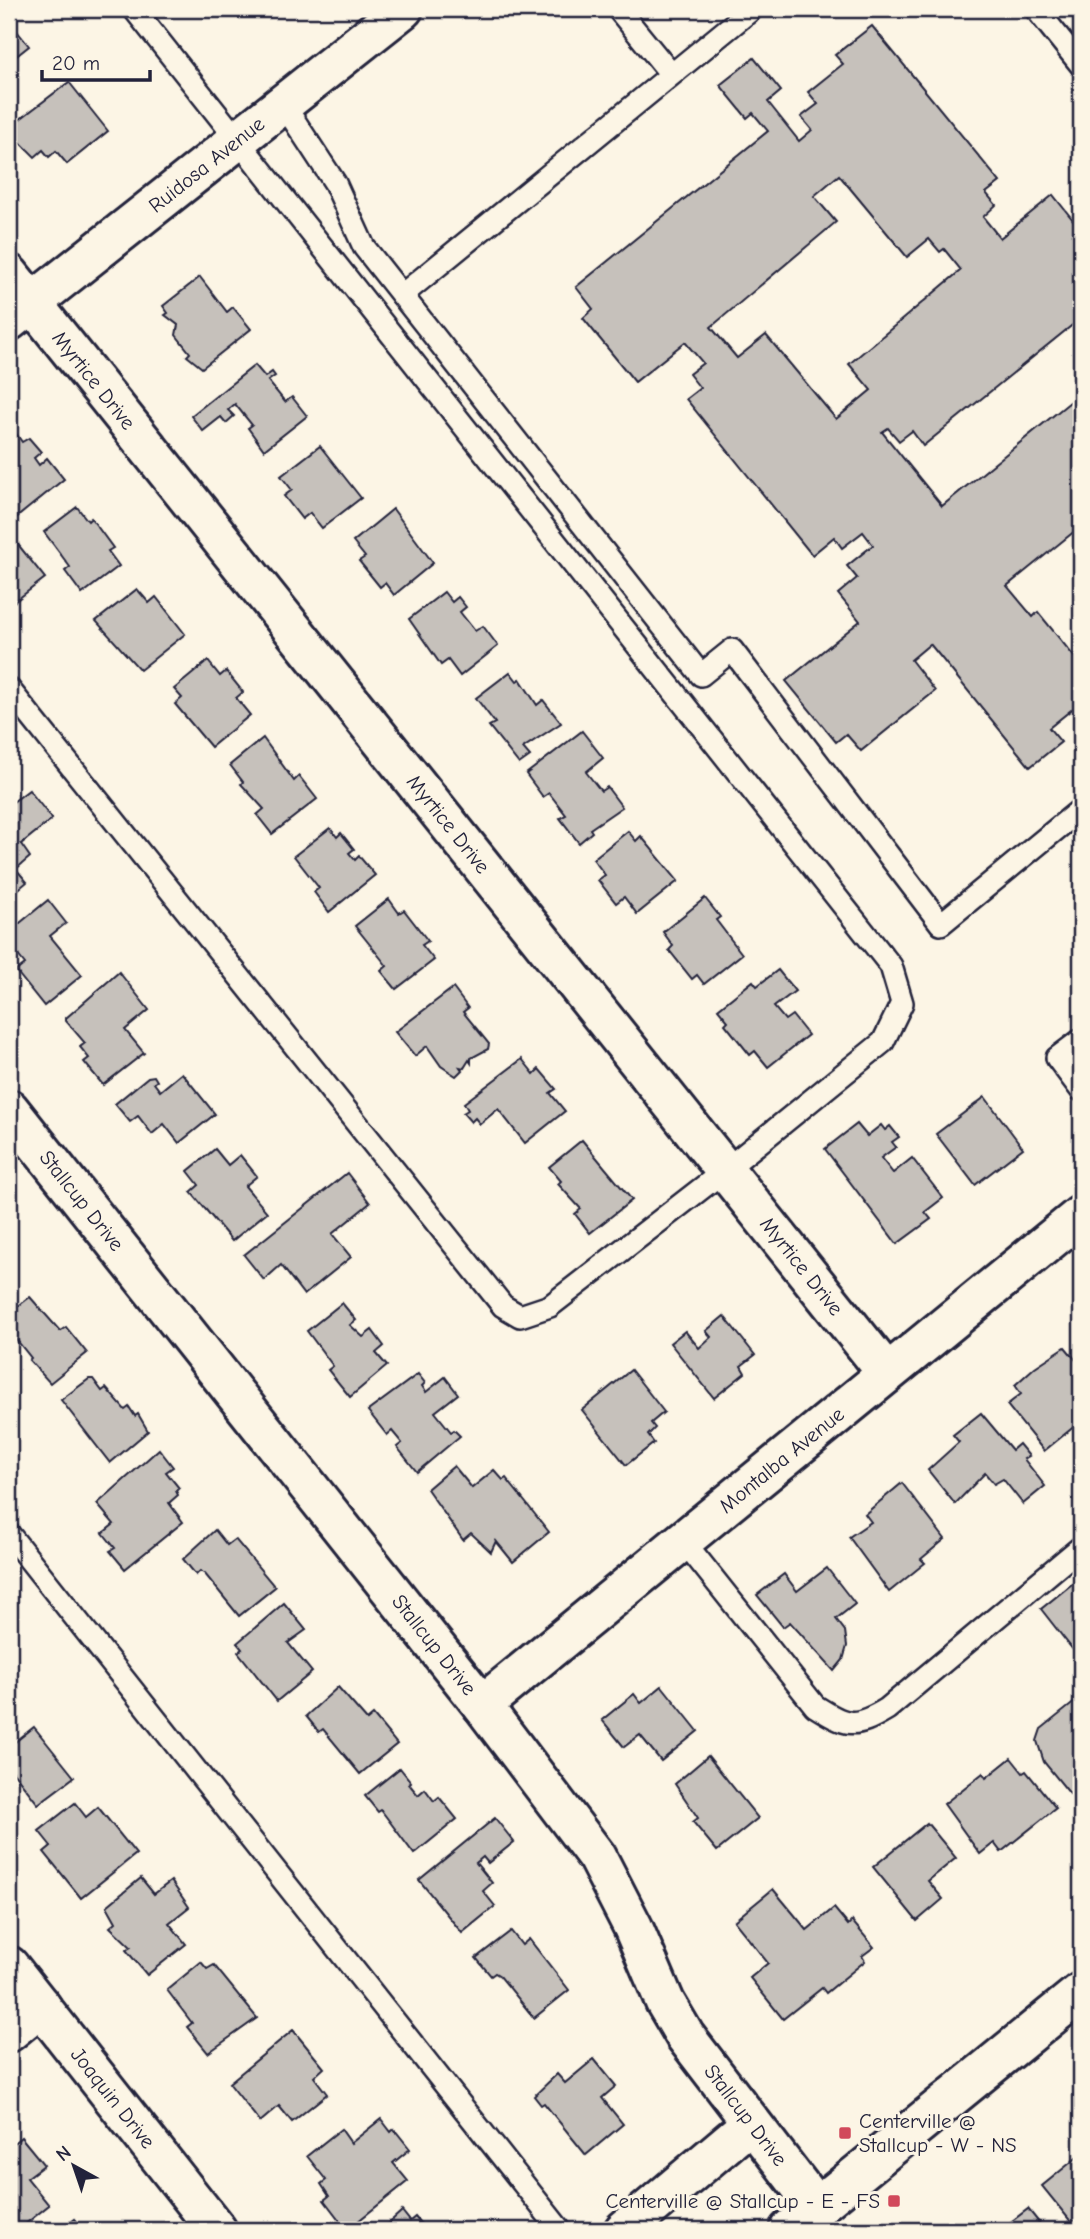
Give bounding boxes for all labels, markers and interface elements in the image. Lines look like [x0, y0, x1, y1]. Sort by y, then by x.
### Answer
scale bar [42, 38, 150, 82]
text: 20 m [52, 51, 100, 75]
street label: Ruidosa Avenue [144, 111, 269, 218]
street label: Myrtice Drive [47, 326, 140, 434]
street label: Myrtice Drive [402, 770, 495, 878]
street label: Stallcup Drive [35, 1146, 129, 1256]
street label: Myrtice Drive [755, 1212, 848, 1320]
street label: Montalba Avenue [714, 1402, 849, 1518]
street label: Stallcup Drive [387, 1590, 481, 1700]
street label: Joaquin Drive [66, 2043, 160, 2153]
street label: Stallcup Drive [699, 2060, 792, 2171]
place label: Centerville @ Stallcup - W - NS [859, 2109, 1017, 2157]
marker: Centerville @ Stallcup - W - NS [837, 2125, 853, 2141]
north arrow [38, 2130, 108, 2200]
text: N [52, 2141, 76, 2166]
place label: Centerville @ Stallcup - E - FS [606, 2189, 880, 2213]
marker: Centerville @ Stallcup - E - FS [886, 2193, 902, 2209]

